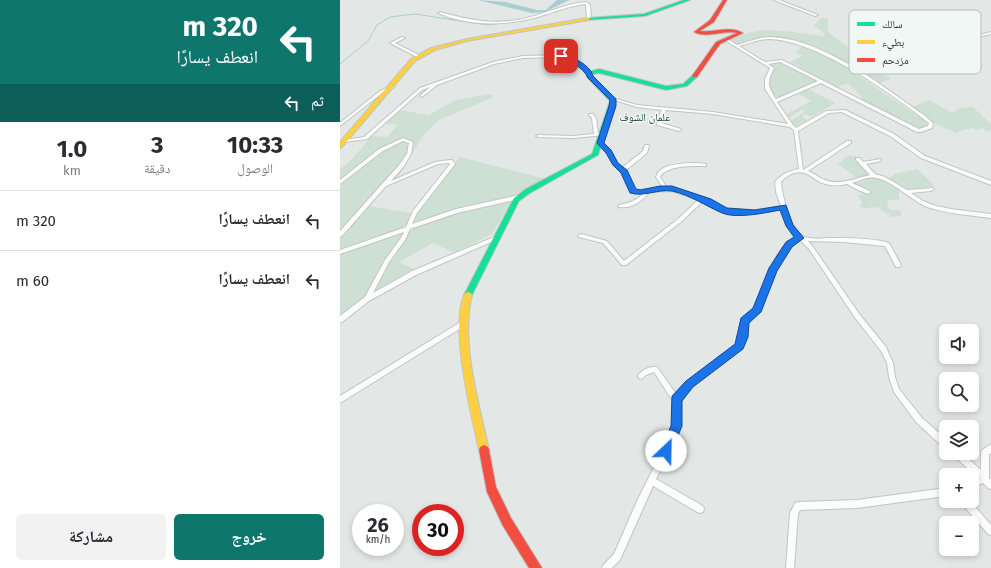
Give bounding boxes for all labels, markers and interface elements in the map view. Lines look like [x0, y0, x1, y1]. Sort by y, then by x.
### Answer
text: 320 m [183, 10, 258, 43]
legend [849, 10, 981, 74]
icon: left [272, 16, 324, 68]
text: سالك [882, 18, 902, 31]
text: بطيء [882, 36, 904, 51]
pin [544, 39, 578, 73]
icon: arrive [550, 45, 572, 67]
text: انعطف يسارًا [177, 46, 258, 68]
text: مزدحم [882, 54, 909, 68]
icon: left [281, 92, 303, 114]
text: ثم [311, 92, 324, 110]
district label: علمان الشوف [619, 111, 671, 124]
text: 3 [151, 131, 163, 159]
text: 10:33 [227, 131, 283, 159]
text: 1.0 [57, 135, 87, 163]
text: دقيقة [144, 161, 170, 176]
text: الوصول [237, 161, 273, 176]
text: km [63, 163, 81, 178]
text: انعطف يسارًا [218, 210, 290, 228]
icon: left [302, 210, 324, 232]
text: 320 m [16, 212, 56, 230]
text: انعطف يسارًا [218, 270, 290, 288]
icon: left [302, 270, 324, 292]
text: 60 m [16, 272, 49, 290]
map controls [939, 324, 979, 556]
button: sound [939, 324, 979, 364]
button: search [939, 372, 979, 412]
button: layers [939, 420, 979, 460]
position arrow [645, 430, 687, 472]
button: + [939, 468, 979, 508]
speed limit sign: 30 [412, 504, 464, 556]
text: 26 [367, 513, 389, 537]
button: مشاركة [16, 514, 166, 560]
button: خروج [174, 514, 324, 560]
button: − [939, 516, 979, 556]
text: km/h [366, 534, 390, 546]

